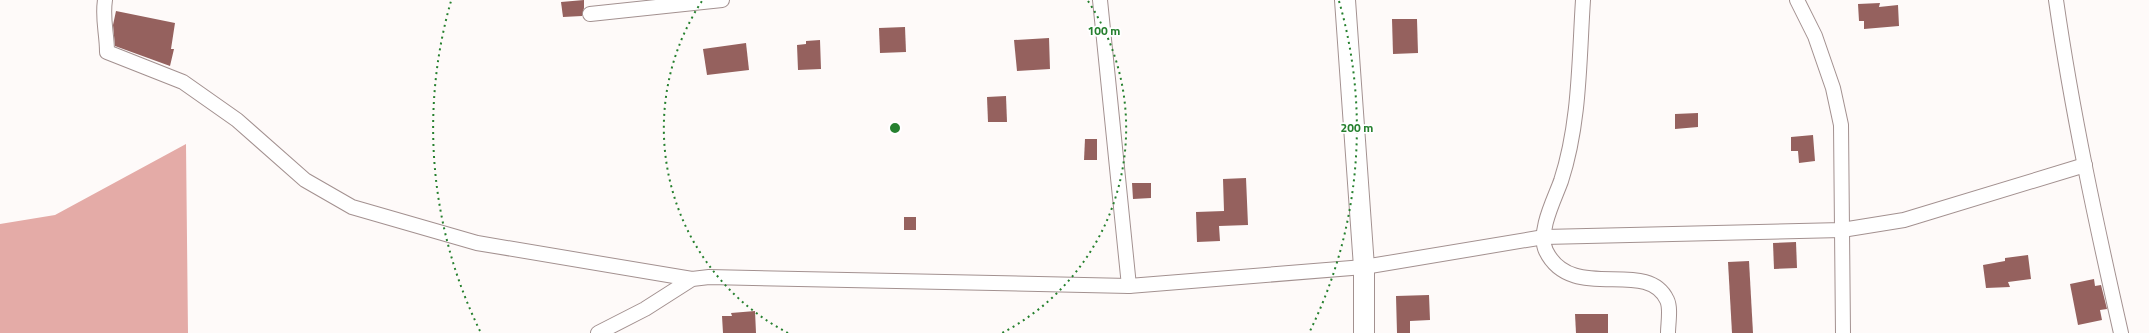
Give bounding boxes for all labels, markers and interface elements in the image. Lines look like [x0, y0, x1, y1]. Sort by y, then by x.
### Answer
text: 100 m [1088, 21, 1120, 40]
text: 200 m [1341, 118, 1373, 137]
centre of rings [888, 121, 902, 135]

